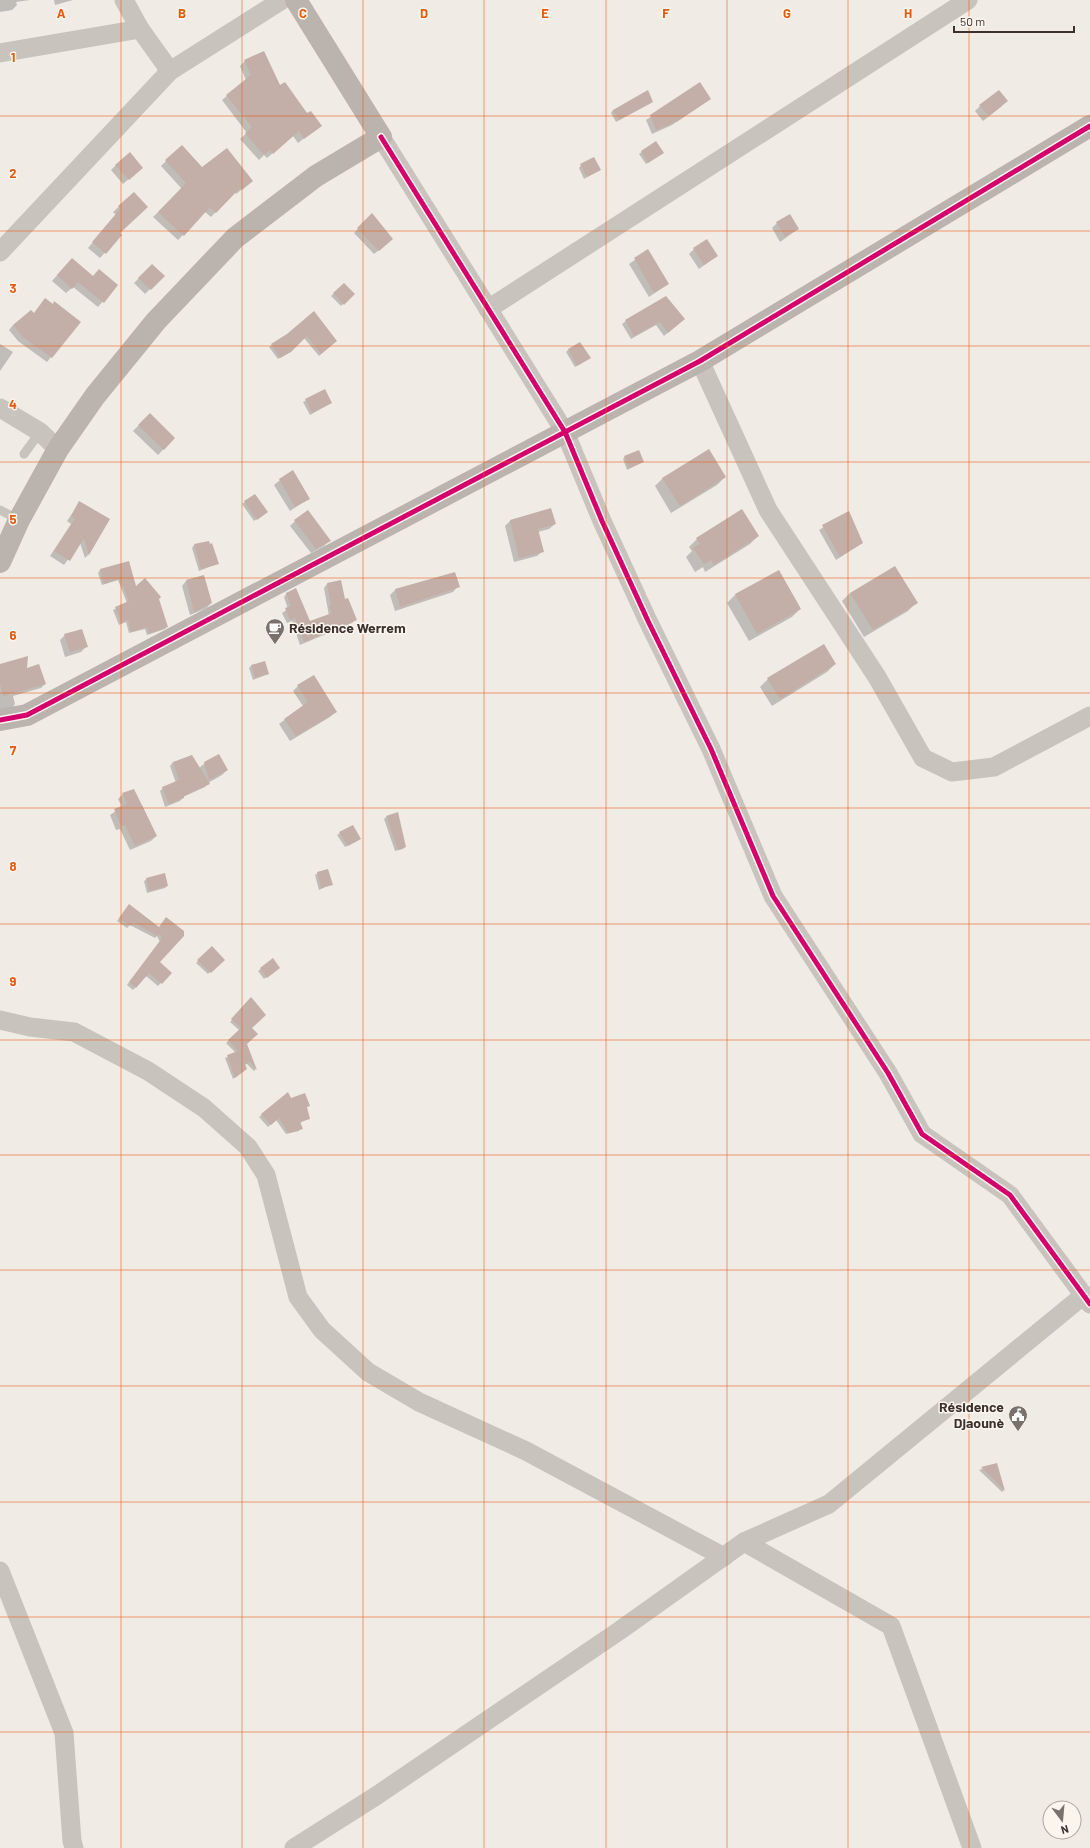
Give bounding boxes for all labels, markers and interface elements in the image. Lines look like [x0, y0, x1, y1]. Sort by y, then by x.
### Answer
text: A [57, 5, 66, 21]
text: B [178, 5, 186, 21]
text: C [299, 5, 307, 21]
text: D [420, 5, 428, 21]
text: E [541, 5, 549, 21]
text: F [662, 5, 670, 21]
text: G [783, 5, 791, 21]
text: H [904, 5, 912, 21]
scale bar [954, 8, 1074, 34]
text: 50 m [960, 14, 985, 28]
text: 1 [11, 49, 15, 65]
text: 2 [9, 165, 17, 181]
text: 3 [9, 280, 17, 296]
text: 4 [9, 396, 17, 412]
text: 5 [9, 511, 17, 527]
cafe icon: Résidence Werrem [264, 617, 286, 645]
place label: Résidence Werrem [289, 619, 406, 636]
text: 6 [10, 627, 17, 643]
text: 7 [10, 742, 17, 758]
text: 8 [9, 858, 17, 874]
text: 9 [10, 973, 17, 989]
place label: Résidence Djaounè [939, 1398, 1004, 1431]
public building icon: Résidence Djaounè [1007, 1404, 1029, 1432]
north arrow [1042, 1800, 1082, 1840]
text: N [1060, 1823, 1070, 1837]

